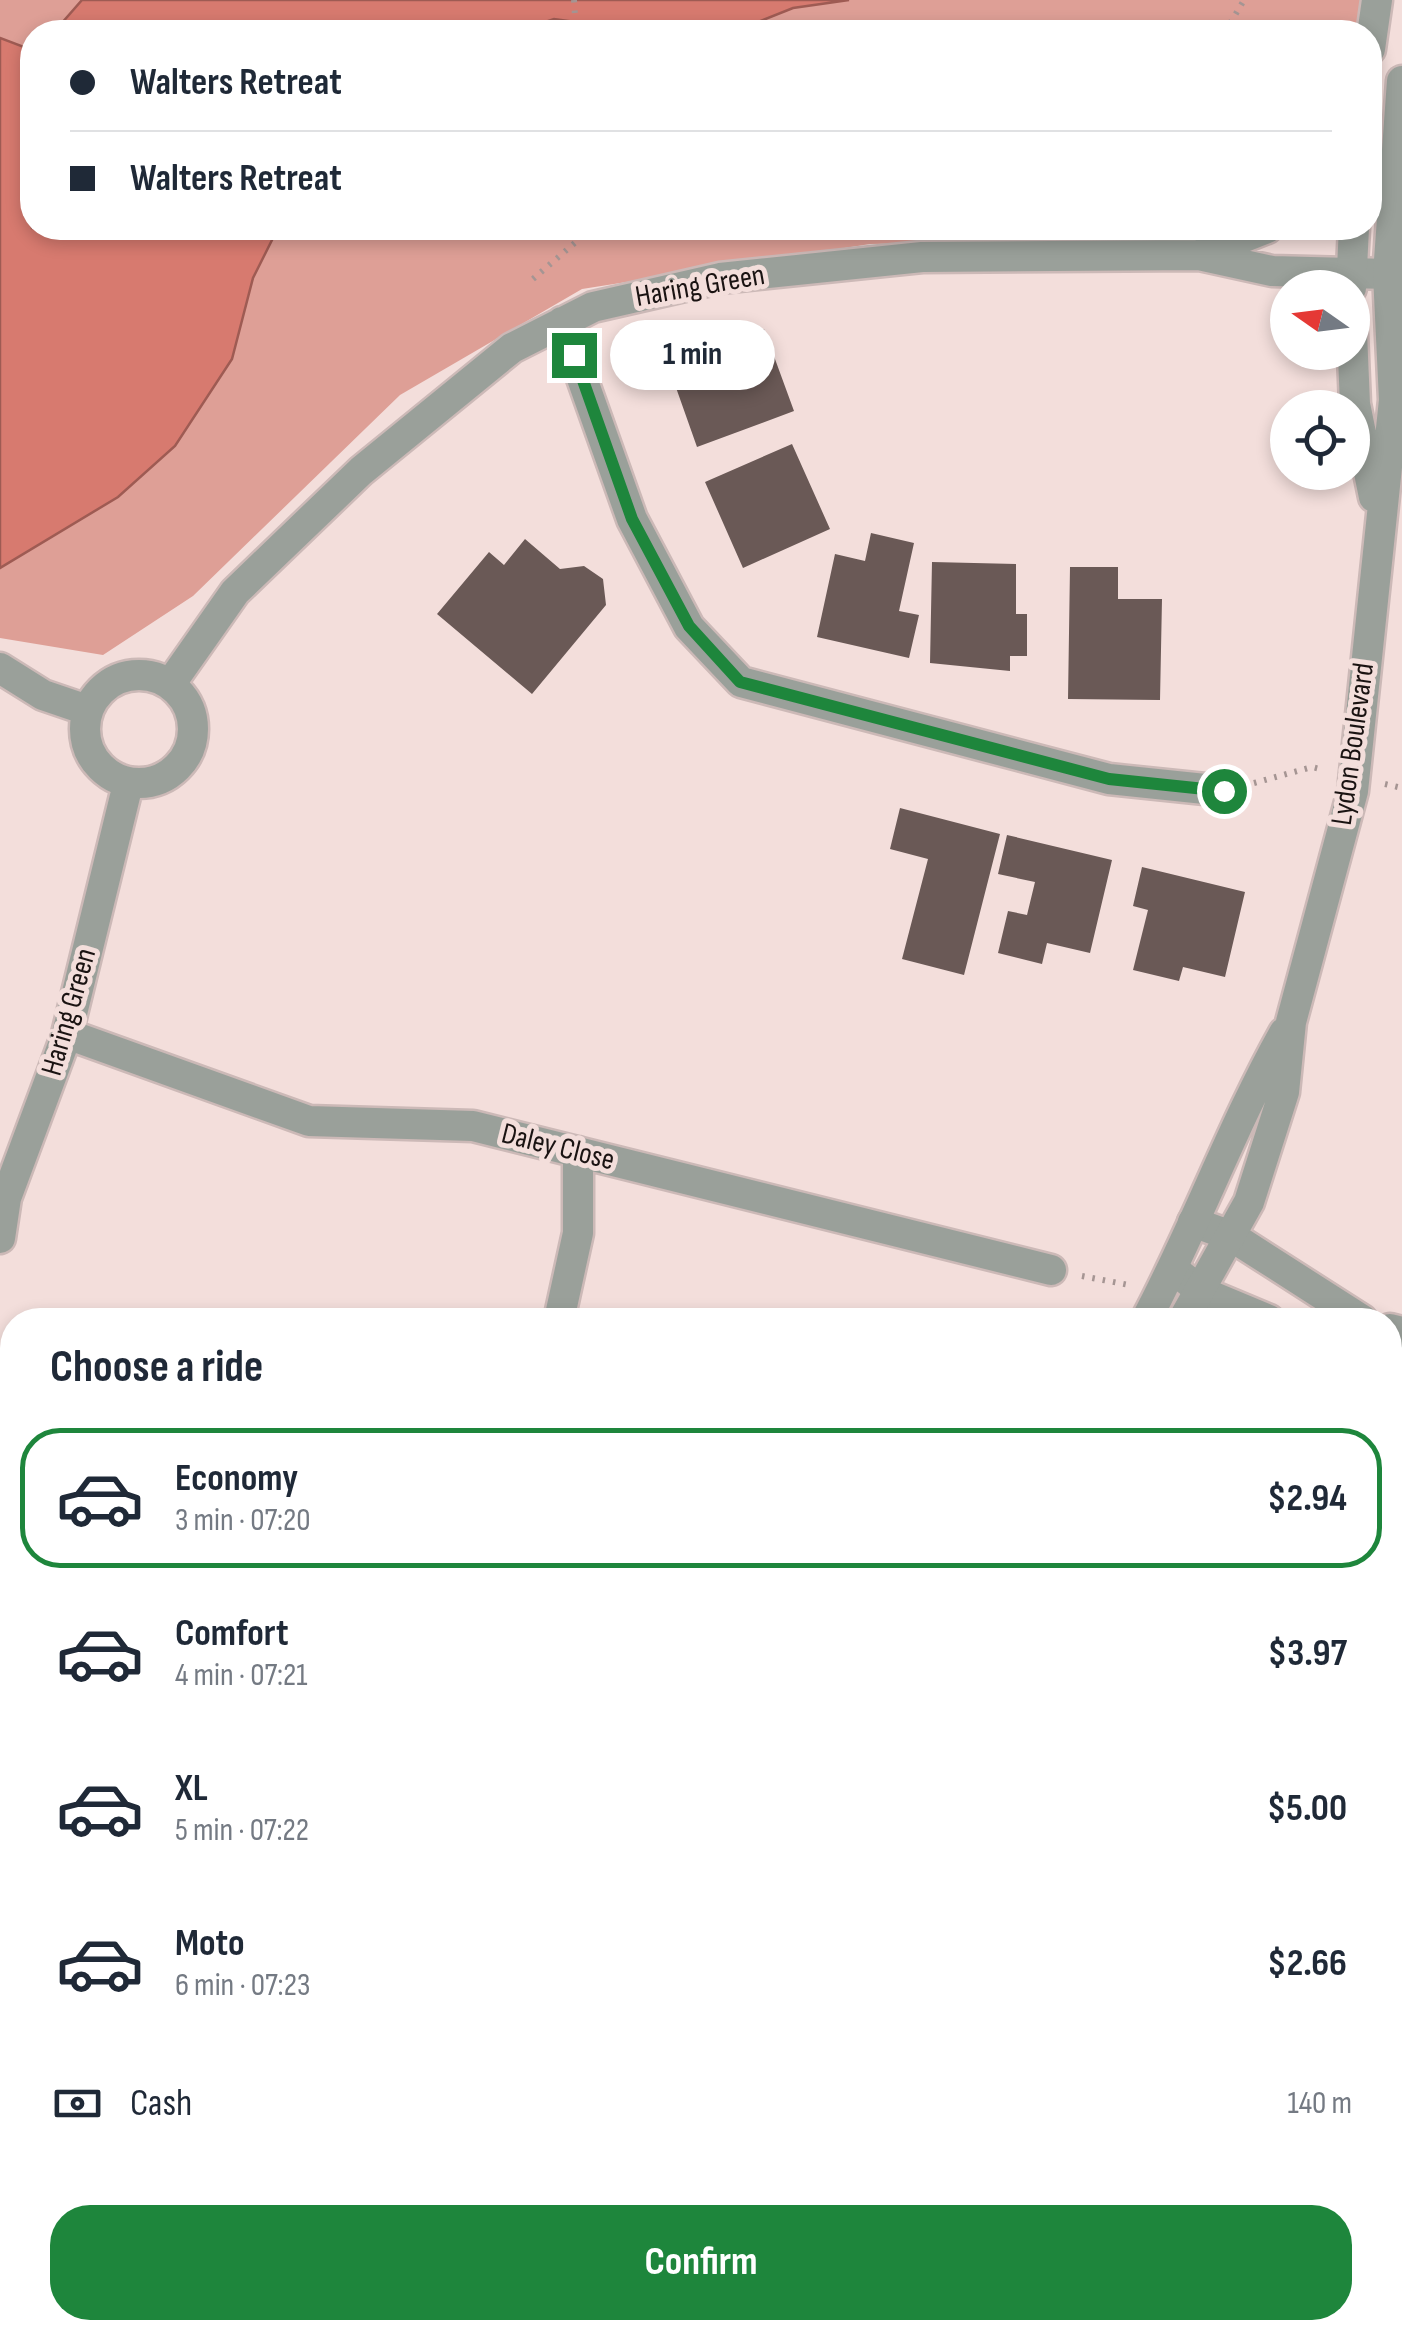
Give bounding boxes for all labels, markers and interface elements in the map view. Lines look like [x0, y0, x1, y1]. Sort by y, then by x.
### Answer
text: Walters Retreat [130, 60, 342, 105]
text: Walters Retreat [130, 156, 342, 201]
street label: Haring Green [633, 257, 767, 315]
north arrow [1270, 270, 1370, 370]
map controls [1270, 270, 1370, 490]
callout: 1 min [609, 320, 774, 390]
route end [552, 333, 597, 378]
text: 1 min [663, 335, 722, 374]
button: locate [1270, 390, 1370, 490]
street label: Lydon Boulevard [1324, 661, 1382, 827]
route start [1202, 769, 1247, 814]
street label: Haring Green [34, 944, 104, 1080]
street label: Daley Close [498, 1116, 618, 1178]
text: Choose a ride [50, 1340, 263, 1395]
icon: car [55, 1453, 145, 1543]
text: Economy [175, 1456, 298, 1501]
text: $2.94 [1267, 1476, 1347, 1521]
text: 3 min · 07:20 [175, 1501, 311, 1540]
icon: car [55, 1608, 145, 1698]
text: Comfort [175, 1611, 289, 1656]
text: $3.97 [1268, 1631, 1347, 1676]
text: 4 min · 07:21 [175, 1656, 308, 1695]
icon: car [55, 1763, 145, 1853]
text: XL [175, 1766, 208, 1811]
text: $5.00 [1267, 1786, 1347, 1831]
text: 5 min · 07:22 [175, 1811, 309, 1850]
icon: car [55, 1918, 145, 2008]
text: Moto [175, 1921, 245, 1966]
text: $2.66 [1267, 1941, 1347, 1986]
text: 6 min · 07:23 [175, 1966, 310, 2005]
icon: cash [50, 2076, 105, 2131]
text: Cash [130, 2081, 192, 2126]
text: 140 m [1288, 2084, 1352, 2123]
button: Confirm [50, 2205, 1352, 2320]

